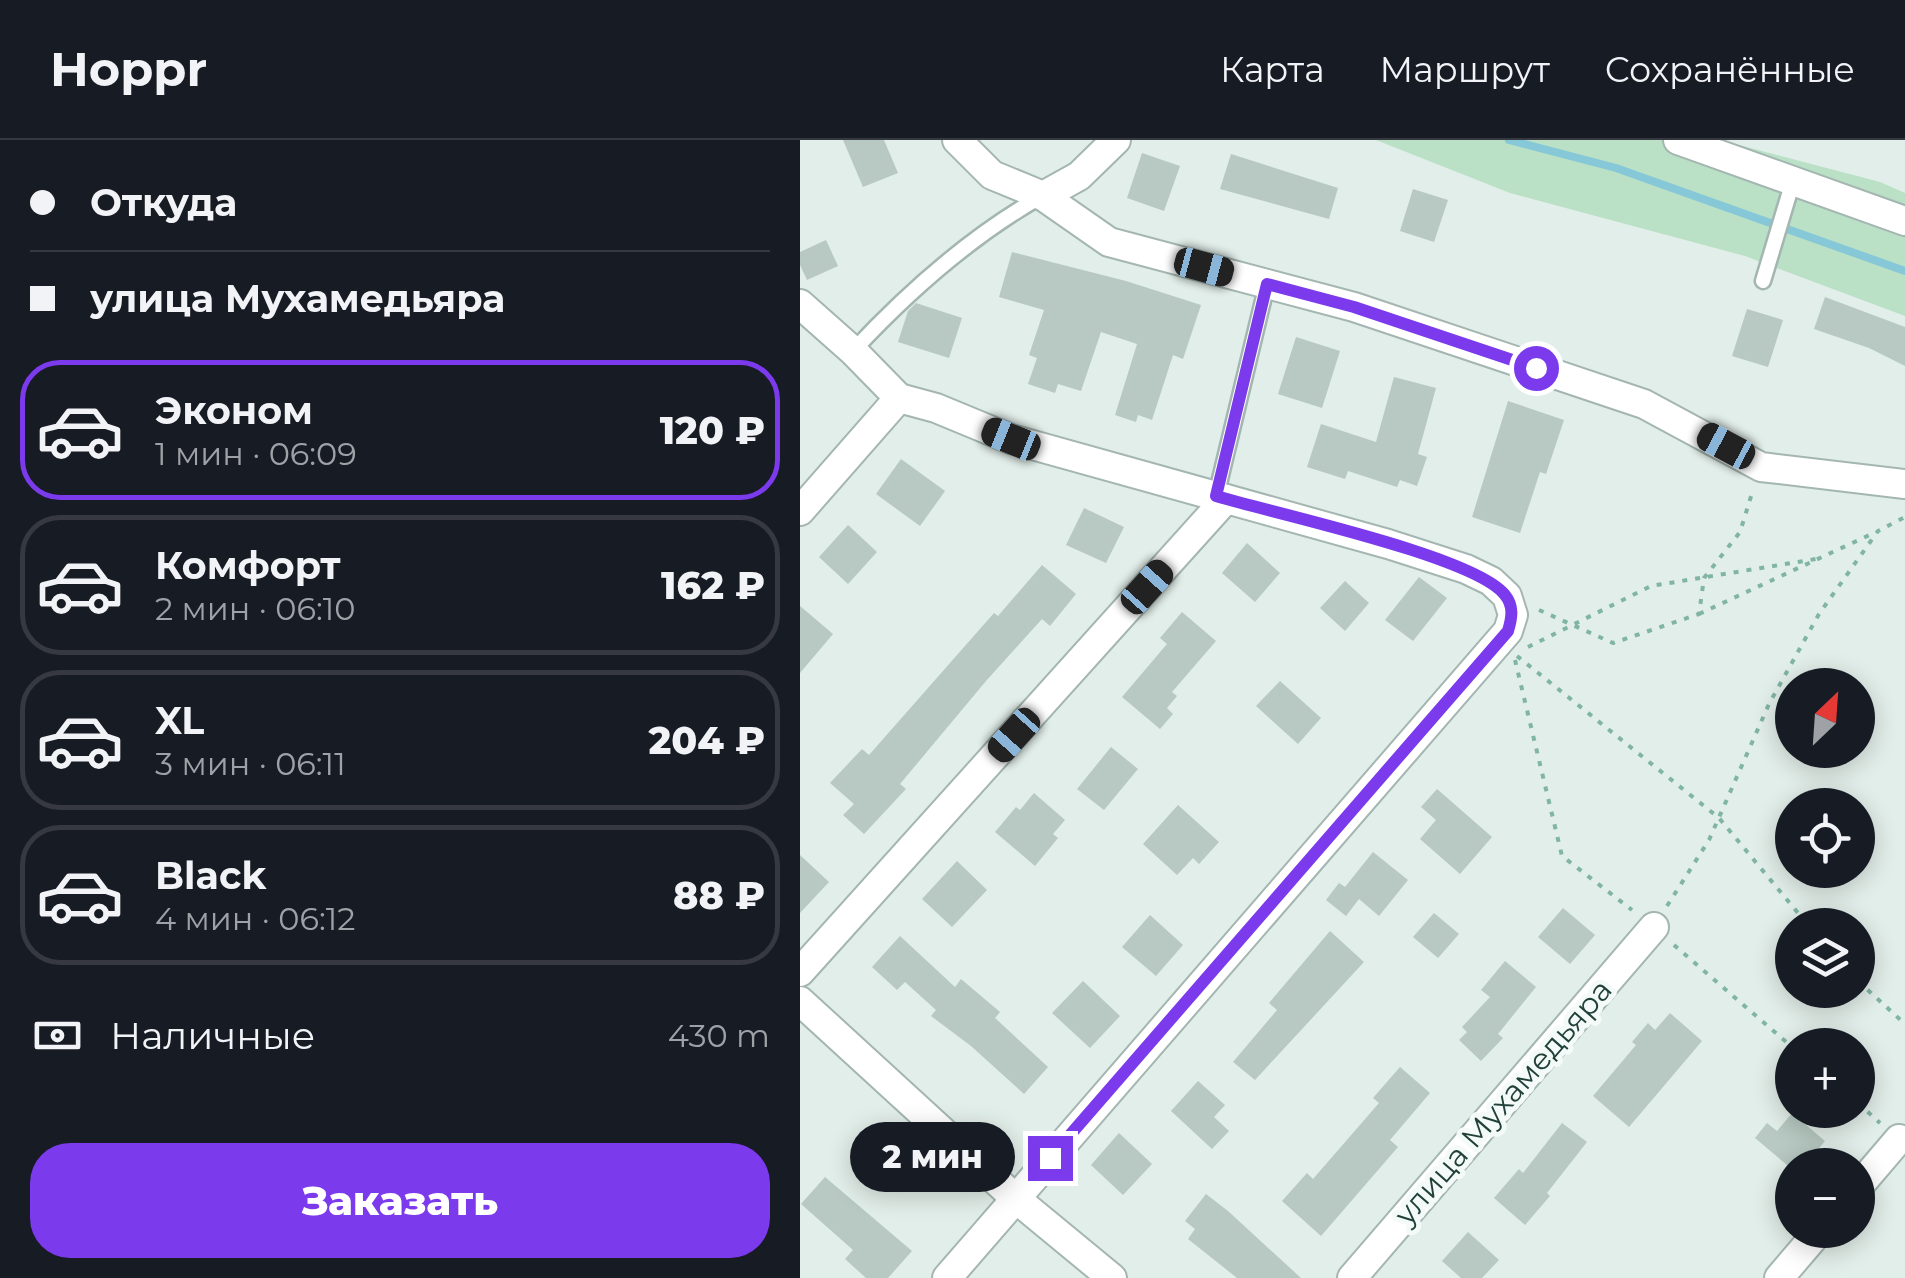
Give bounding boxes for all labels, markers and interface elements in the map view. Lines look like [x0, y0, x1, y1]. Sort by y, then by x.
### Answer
text: Hoppr [50, 40, 207, 98]
text: Карта [1220, 48, 1325, 91]
text: Маршрут [1380, 48, 1550, 91]
text: Сохранённые [1605, 48, 1855, 91]
text: Откуда [90, 179, 237, 226]
car [1171, 245, 1237, 289]
text: улица Мухамедьяра [90, 275, 505, 322]
route start [1514, 346, 1559, 391]
icon: car [35, 385, 125, 475]
text: Эконом [155, 387, 313, 434]
text: 120 ₽ [660, 407, 765, 454]
car [978, 414, 1044, 464]
car [1692, 419, 1760, 473]
text: 1 мин · 06:09 [155, 434, 357, 473]
icon: car [35, 540, 125, 630]
text: Комфорт [155, 542, 341, 589]
car [1116, 555, 1178, 619]
text: 162 ₽ [661, 562, 765, 609]
text: 2 мин · 06:10 [155, 589, 355, 628]
north arrow [1775, 668, 1875, 768]
map controls [1775, 668, 1875, 1248]
icon: car [35, 695, 125, 785]
text: XL [155, 697, 204, 744]
car [983, 703, 1045, 767]
text: 204 ₽ [649, 717, 765, 764]
text: 3 мин · 06:11 [155, 744, 346, 783]
button: locate [1775, 788, 1875, 888]
icon: car [35, 850, 125, 940]
text: Black [155, 852, 266, 899]
text: 88 ₽ [673, 872, 765, 919]
text: 4 мин · 06:12 [155, 899, 355, 938]
button: layers [1775, 908, 1875, 1008]
street label: улица Мухамедьяра [1386, 972, 1620, 1233]
icon: cash [30, 1008, 85, 1063]
text: Наличные [110, 1012, 315, 1059]
text: 430 m [668, 1016, 770, 1055]
button: + [1775, 1028, 1875, 1128]
callout: 2 мин [850, 1123, 1015, 1193]
route end [1028, 1136, 1073, 1181]
text: 2 мин [882, 1137, 983, 1176]
button: Заказать [30, 1143, 770, 1258]
button: − [1775, 1148, 1875, 1248]

